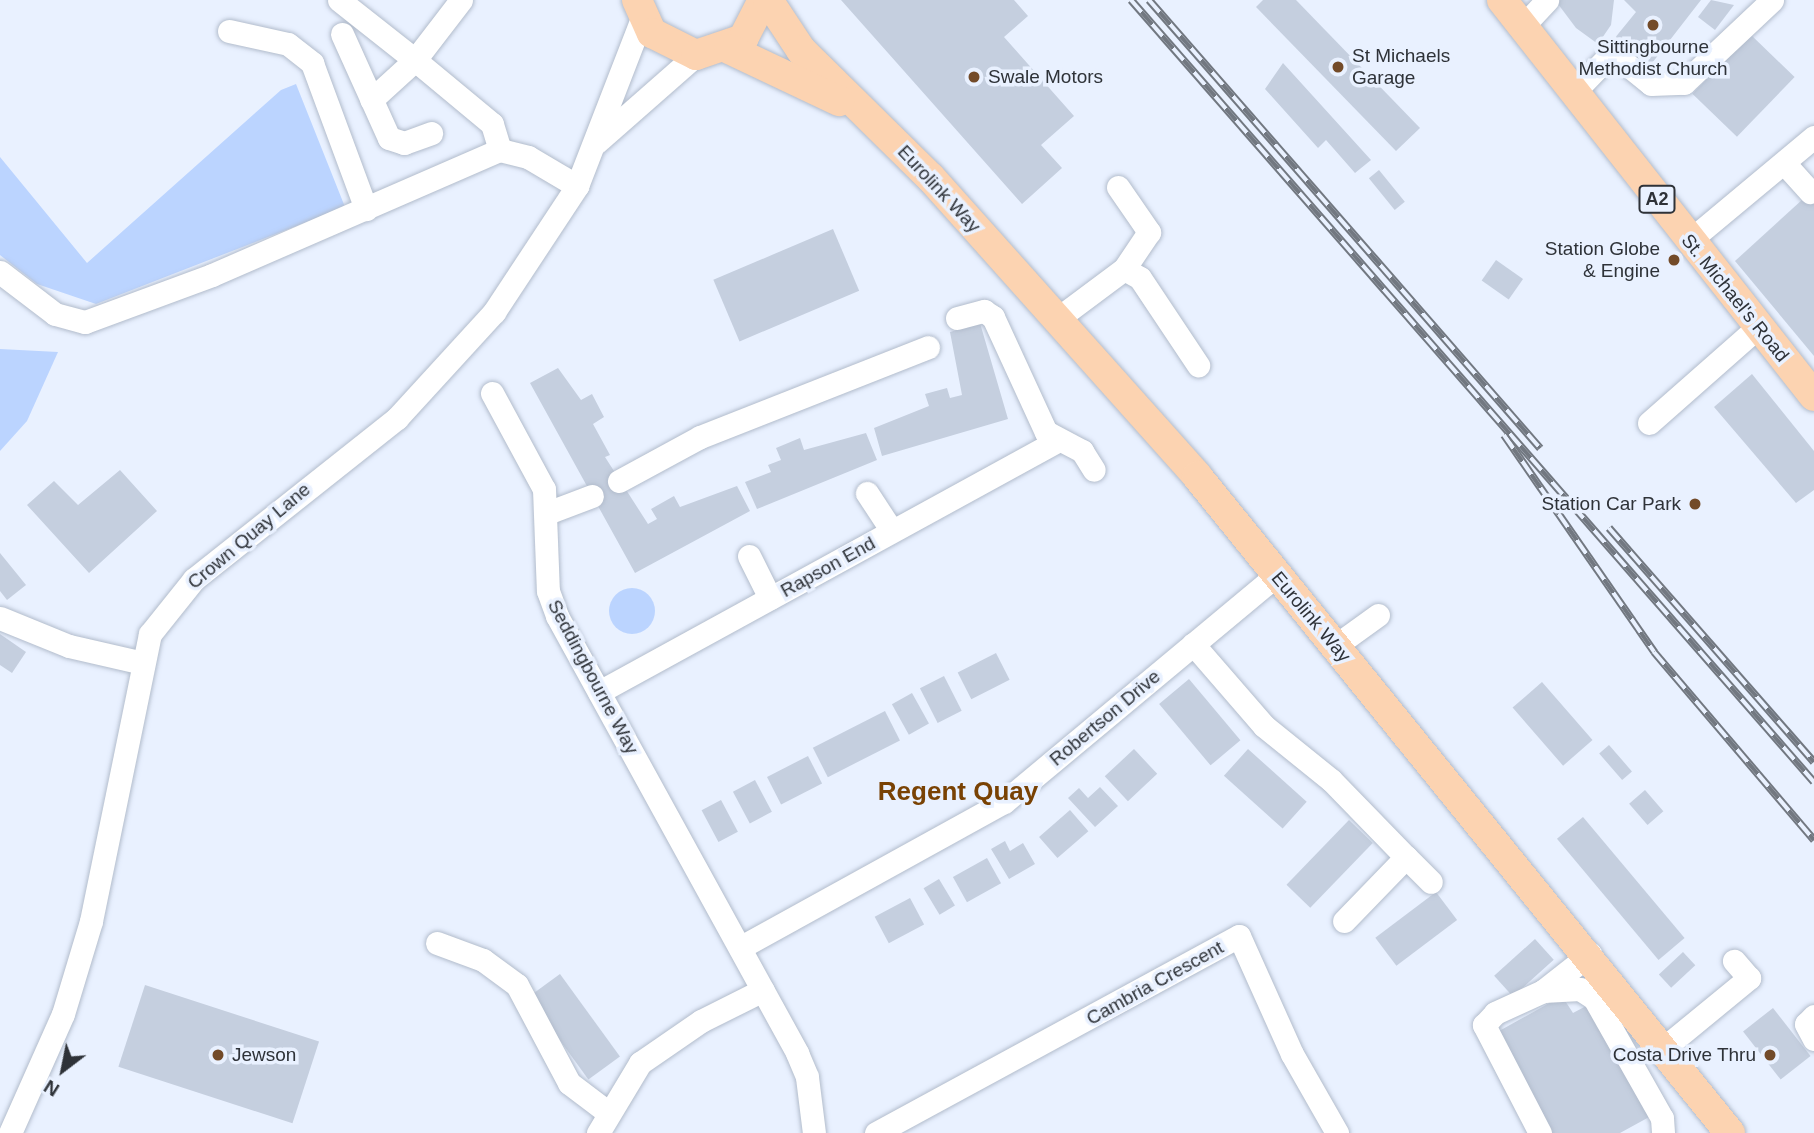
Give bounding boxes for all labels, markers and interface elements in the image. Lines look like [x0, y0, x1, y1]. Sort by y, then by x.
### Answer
marker: Sittingbourne Methodist Church [1645, 17, 1661, 33]
place label: Sittingbourne Methodist Church [1579, 36, 1727, 80]
place label: St Michaels Garage [1352, 45, 1450, 89]
marker: St Michaels Garage [1330, 59, 1346, 75]
place label: Swale Motors [988, 66, 1103, 88]
marker: Swale Motors [966, 69, 982, 85]
street label: Eurolink Way [893, 141, 985, 237]
road number: A2 [1638, 184, 1676, 214]
street label: St. Michael's Road [1676, 230, 1794, 366]
place label: Station Globe & Engine [1545, 238, 1660, 282]
marker: Station Globe & Engine [1666, 252, 1682, 268]
street label: Crown Quay Lane [183, 478, 315, 594]
place label: Station Car Park [1542, 493, 1681, 515]
marker: Station Car Park [1687, 496, 1703, 512]
street label: Rapson End [777, 532, 879, 602]
street label: Eurolink Way [1267, 567, 1355, 667]
street label: Seddingbourne Way [543, 596, 643, 758]
street label: Robertson Drive [1045, 665, 1165, 771]
district label: Regent Quay [878, 776, 1038, 808]
street label: Cambria Crescent [1083, 936, 1227, 1030]
north arrow [28, 1035, 98, 1105]
place label: Jewson [232, 1044, 296, 1066]
place label: Costa Drive Thru [1612, 1044, 1756, 1066]
marker: Jewson [210, 1047, 226, 1063]
marker: Costa Drive Thru [1762, 1047, 1778, 1063]
text: N [40, 1076, 63, 1101]

